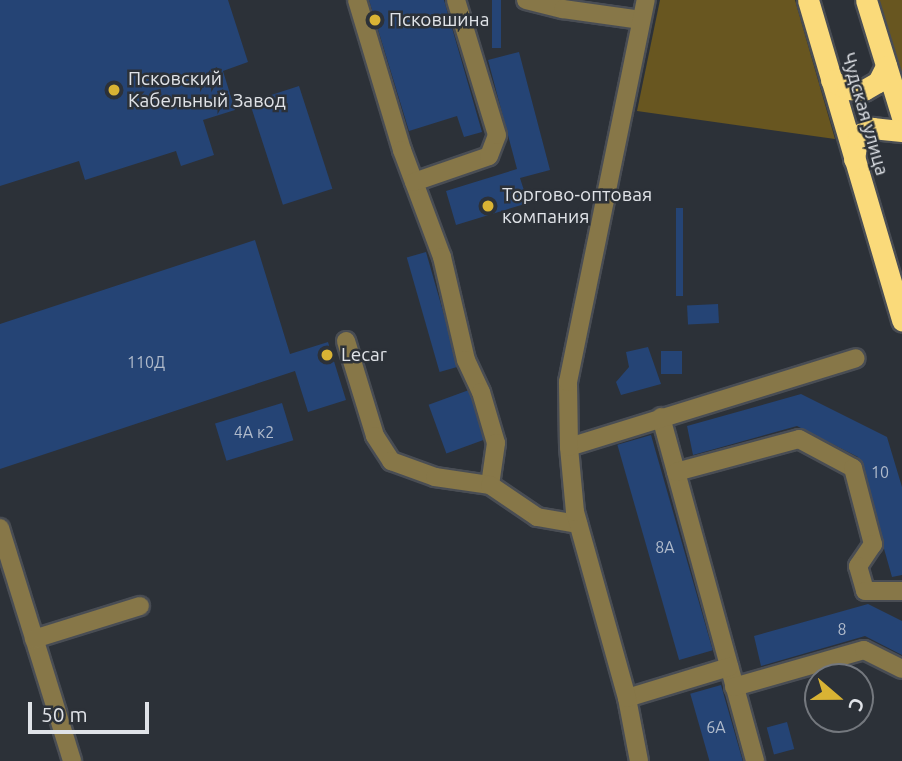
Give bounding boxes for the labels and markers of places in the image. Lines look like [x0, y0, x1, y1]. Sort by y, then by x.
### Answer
place label: Псковшина [389, 9, 489, 31]
marker: Псковшина [367, 12, 383, 28]
place label: Псковский Кабельный Завод [128, 68, 286, 112]
marker: Псковский Кабельный Завод [106, 82, 122, 98]
place label: Торгово-оптовая компания [502, 184, 652, 228]
marker: Торгово-оптовая компания [480, 198, 496, 214]
place label: Lecar [341, 344, 387, 366]
marker: Lecar [319, 347, 335, 363]

